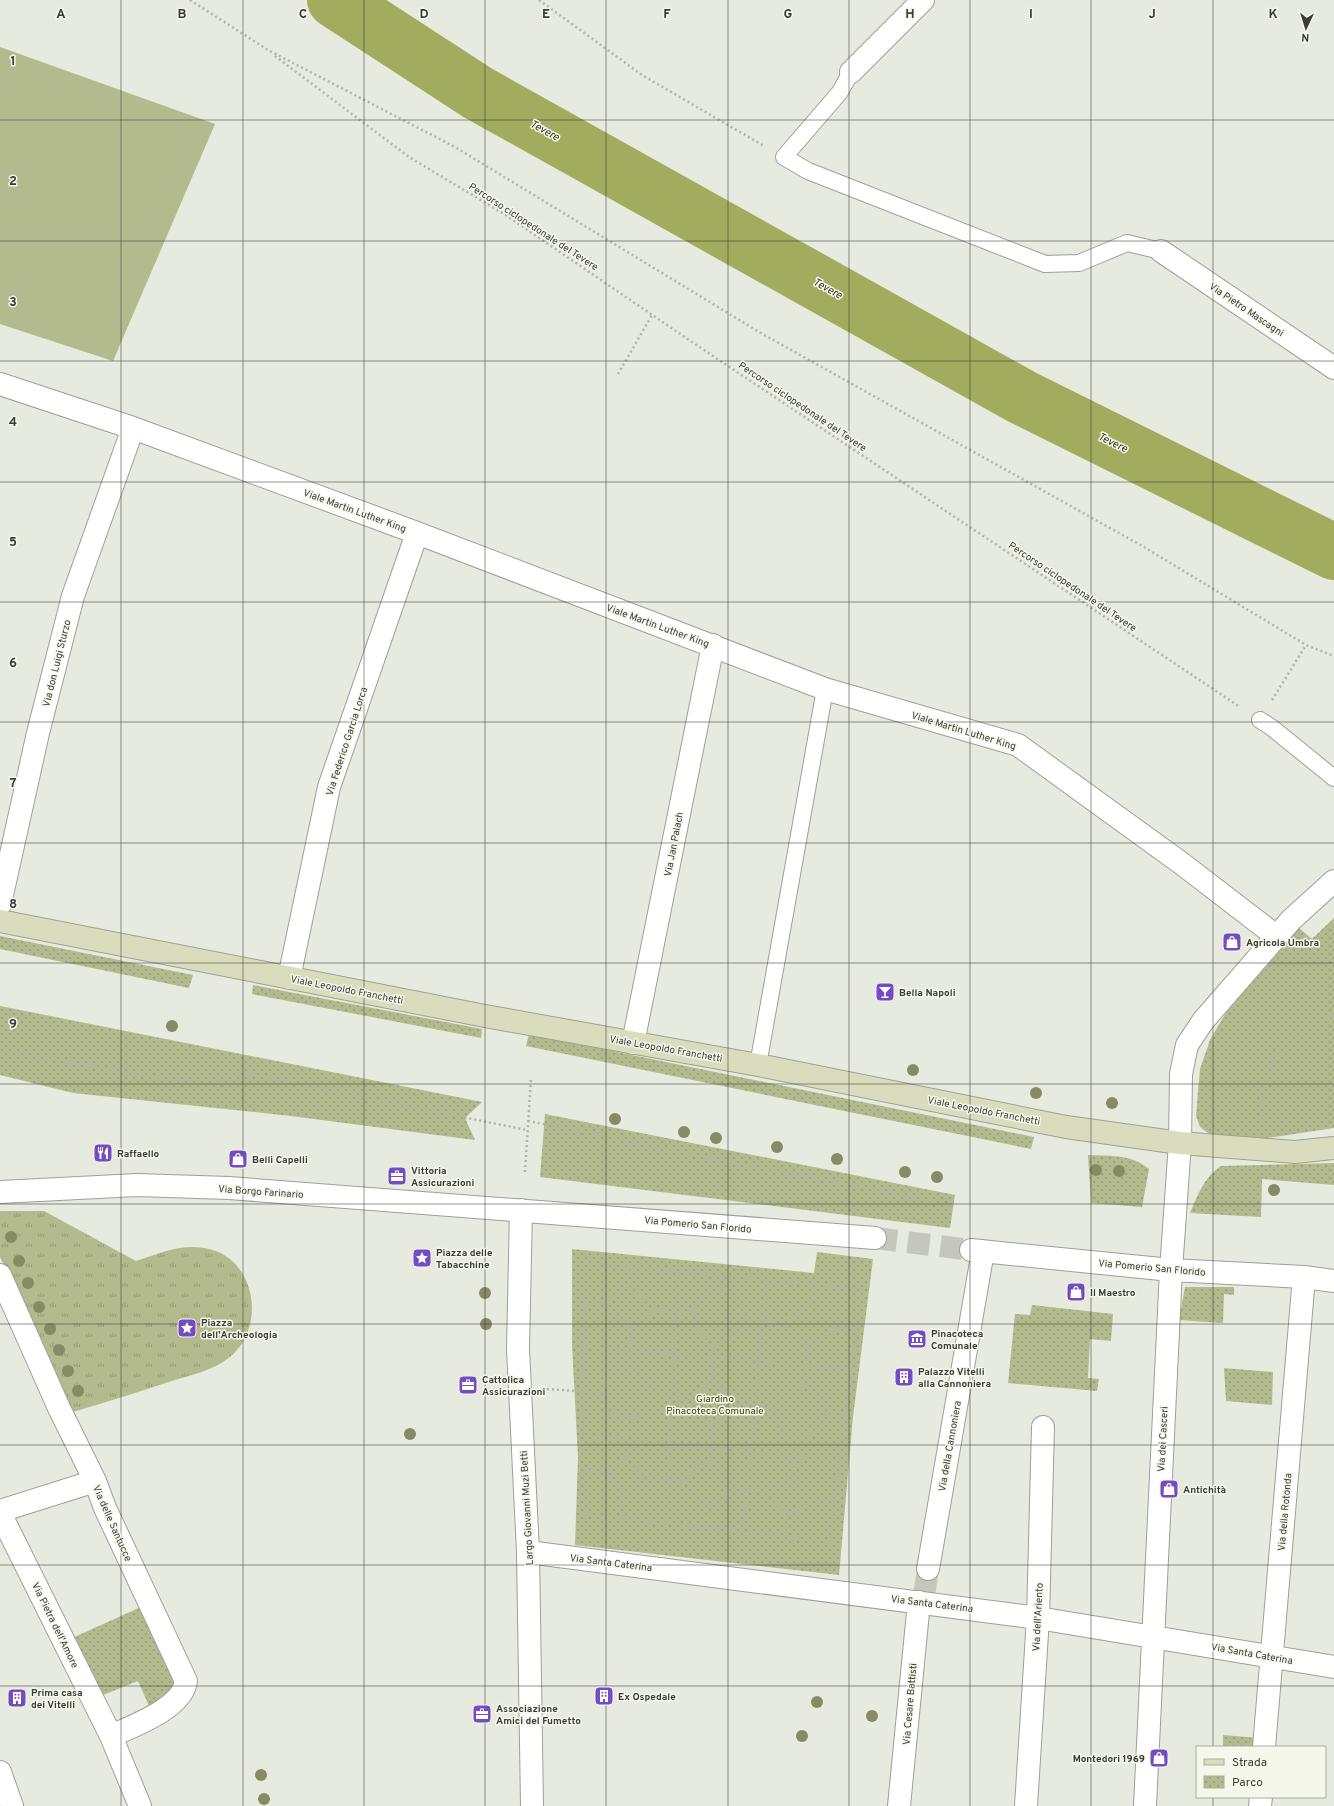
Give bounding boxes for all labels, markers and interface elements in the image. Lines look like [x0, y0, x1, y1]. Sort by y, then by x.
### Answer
text: A [56, 7, 66, 23]
text: B [178, 7, 187, 23]
text: C [299, 7, 307, 23]
text: D [419, 7, 429, 23]
text: E [542, 7, 550, 23]
text: F [663, 7, 671, 23]
text: G [784, 7, 793, 23]
text: H [905, 7, 915, 23]
text: I [1029, 7, 1033, 23]
text: J [1148, 7, 1156, 23]
text: K [1268, 7, 1278, 23]
north arrow [1286, 8, 1326, 48]
text: N [1301, 30, 1310, 44]
text: 1 [10, 54, 16, 70]
water label: Tevere [527, 117, 562, 145]
text: 2 [9, 174, 17, 190]
street label: Percorso ciclopedonale del Tevere [466, 180, 601, 274]
water label: Tevere [810, 275, 845, 303]
street label: Via Pietro Mascagni [1206, 280, 1286, 340]
text: 3 [9, 295, 17, 311]
street label: Percorso ciclopedonale del Tevere [735, 359, 869, 455]
text: 4 [9, 415, 17, 431]
water label: Tevere [1095, 430, 1130, 456]
street label: Viale Martin Luther King [301, 487, 408, 536]
text: 5 [9, 535, 17, 551]
street label: Percorso ciclopedonale del Tevere [1005, 539, 1139, 635]
street label: Viale Martin Luther King [604, 602, 711, 651]
street label: Via don Luigi Sturzo [40, 618, 75, 708]
text: 6 [9, 656, 17, 672]
street label: Via Federico Garcia Lorca [324, 685, 371, 797]
street label: Viale Martin Luther King [910, 709, 1017, 754]
text: 7 [10, 776, 17, 792]
street label: Via Jan Palach [662, 811, 687, 878]
text: 8 [9, 897, 17, 913]
shop icon: Agricola Umbra [1221, 931, 1243, 953]
place label: Agricola Umbra [1246, 937, 1319, 950]
street label: Viale Leopoldo Franchetti [289, 973, 404, 1008]
bar icon: Bella Napoli [874, 981, 896, 1003]
place label: Bella Napoli [899, 987, 956, 1000]
text: 9 [9, 1017, 17, 1033]
street label: Viale Leopoldo Franchetti [608, 1033, 723, 1066]
street label: Viale Leopoldo Franchetti [926, 1094, 1041, 1129]
restaurant icon: Raffaello [92, 1142, 114, 1164]
place label: Raffaello [117, 1148, 160, 1161]
shop icon: Belli Capelli [227, 1148, 249, 1170]
place label: Belli Capelli [252, 1154, 308, 1167]
office icon: Vittoria Assicurazioni [386, 1165, 408, 1187]
place label: Vittoria Assicurazioni [411, 1165, 474, 1190]
street label: Via Borgo Farinario [218, 1183, 304, 1202]
street label: Via Pomerio San Florido [644, 1214, 752, 1237]
place icon: Piazza delle Tabacchine [411, 1247, 433, 1269]
place label: Piazza delle Tabacchine [436, 1247, 493, 1272]
street label: Via Pomerio San Florido [1098, 1257, 1206, 1280]
shop icon: Il Maestro [1065, 1281, 1087, 1303]
place label: Il Maestro [1090, 1287, 1136, 1300]
place icon: Piazza dell'Archeologia [176, 1317, 198, 1339]
place label: Piazza dell'Archeologia [201, 1317, 277, 1342]
museum icon: Pinacoteca Comunale [906, 1328, 928, 1350]
place label: Pinacoteca Comunale [931, 1328, 983, 1353]
building icon: Palazzo Vitelli alla Cannoniera [893, 1366, 915, 1388]
place label: Palazzo Vitelli alla Cannoniera [918, 1366, 991, 1391]
office icon: Cattolica Assicurazioni [457, 1374, 479, 1396]
place label: Cattolica Assicurazioni [482, 1374, 545, 1399]
park label: Giardino Pinacoteca Comunale [666, 1393, 764, 1418]
street label: Via della Cannoniera [936, 1400, 965, 1493]
street label: Via dei Casceri [1155, 1406, 1172, 1472]
street label: Largo Giovanni Muzi Betti [518, 1450, 537, 1566]
street label: Via della Rotonda [1276, 1473, 1295, 1552]
shop icon: Antichità [1158, 1478, 1180, 1500]
street label: Via delle Santucce [89, 1483, 134, 1564]
place label: Antichità [1183, 1484, 1226, 1497]
street label: Via Santa Caterina [569, 1552, 653, 1575]
street label: Via Pietra dell'Amore [28, 1581, 81, 1671]
street label: Via dell'Ariento [1030, 1582, 1047, 1652]
street label: Via Santa Caterina [890, 1593, 974, 1616]
street label: Via Santa Caterina [1210, 1641, 1294, 1668]
street label: Via Cesare Battisti [900, 1663, 921, 1746]
building icon: Ex Ospedale [593, 1685, 615, 1707]
building icon: Prima casa dei Vitelli [6, 1687, 28, 1709]
place label: Prima casa dei Vitelli [31, 1687, 83, 1712]
place label: Ex Ospedale [618, 1691, 676, 1704]
office icon: Associazione Amici del Fumetto [471, 1703, 493, 1725]
place label: Associazione Amici del Fumetto [496, 1703, 581, 1728]
legend [1196, 1746, 1326, 1798]
shop icon: Montedori 1969 [1148, 1747, 1170, 1769]
place label: Montedori 1969 [1073, 1753, 1145, 1766]
text: Strada [1232, 1755, 1267, 1771]
text: Parco [1232, 1775, 1263, 1791]

